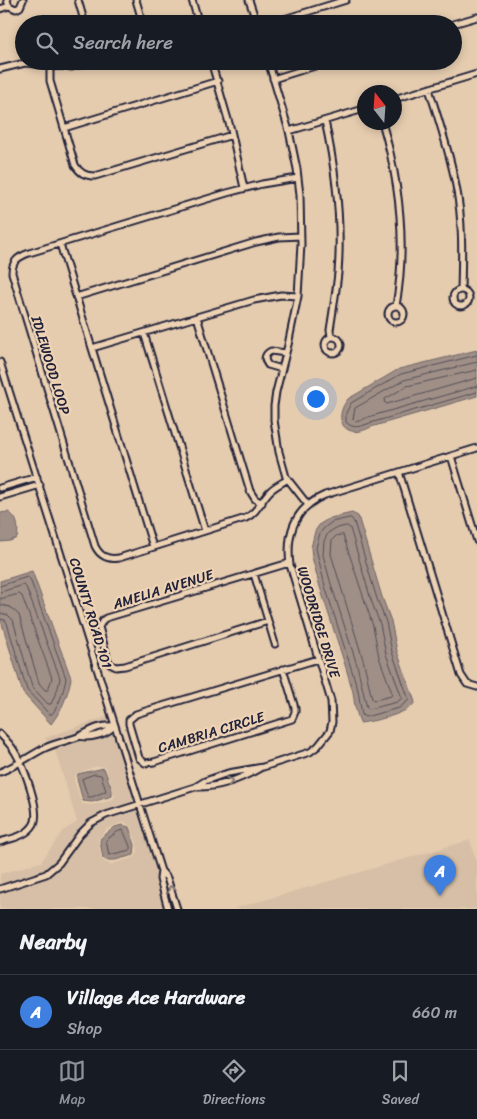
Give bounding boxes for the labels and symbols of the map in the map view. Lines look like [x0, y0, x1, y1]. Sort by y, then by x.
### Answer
north arrow [357, 85, 402, 130]
street label: IDLEWOOD LOOP [23, 312, 77, 418]
your location [303, 386, 329, 412]
street label: COUNTY ROAD 101 [62, 555, 119, 672]
street label: AMELIA AVENUE [109, 562, 218, 617]
street label: WOODRIDGE DRIVE [290, 563, 348, 682]
street label: CAMBRIA CIRCLE [155, 704, 269, 761]
one-way arrow [225, 776, 233, 786]
pin: A [424, 855, 456, 896]
one-way arrow [167, 885, 177, 894]

